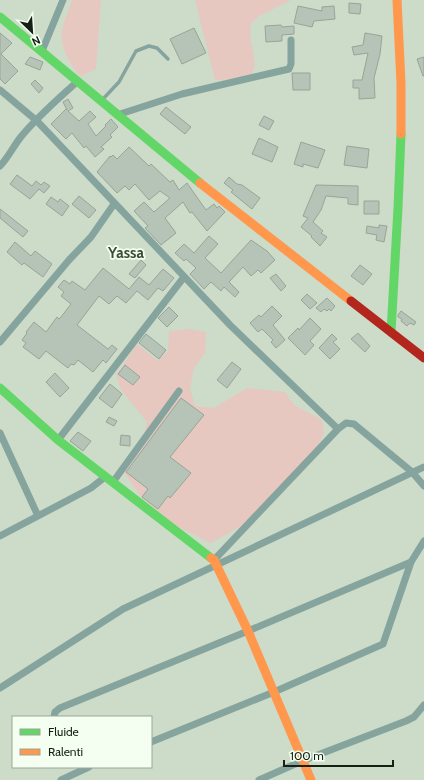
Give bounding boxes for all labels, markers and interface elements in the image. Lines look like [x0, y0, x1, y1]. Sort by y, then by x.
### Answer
north arrow [12, 12, 52, 52]
text: N [30, 33, 43, 49]
district label: Yassa [107, 244, 144, 262]
legend [12, 716, 152, 768]
text: Fluide [48, 724, 79, 739]
scale bar [284, 742, 393, 768]
text: Ralenti [48, 744, 83, 759]
text: 100 m [290, 748, 324, 763]

